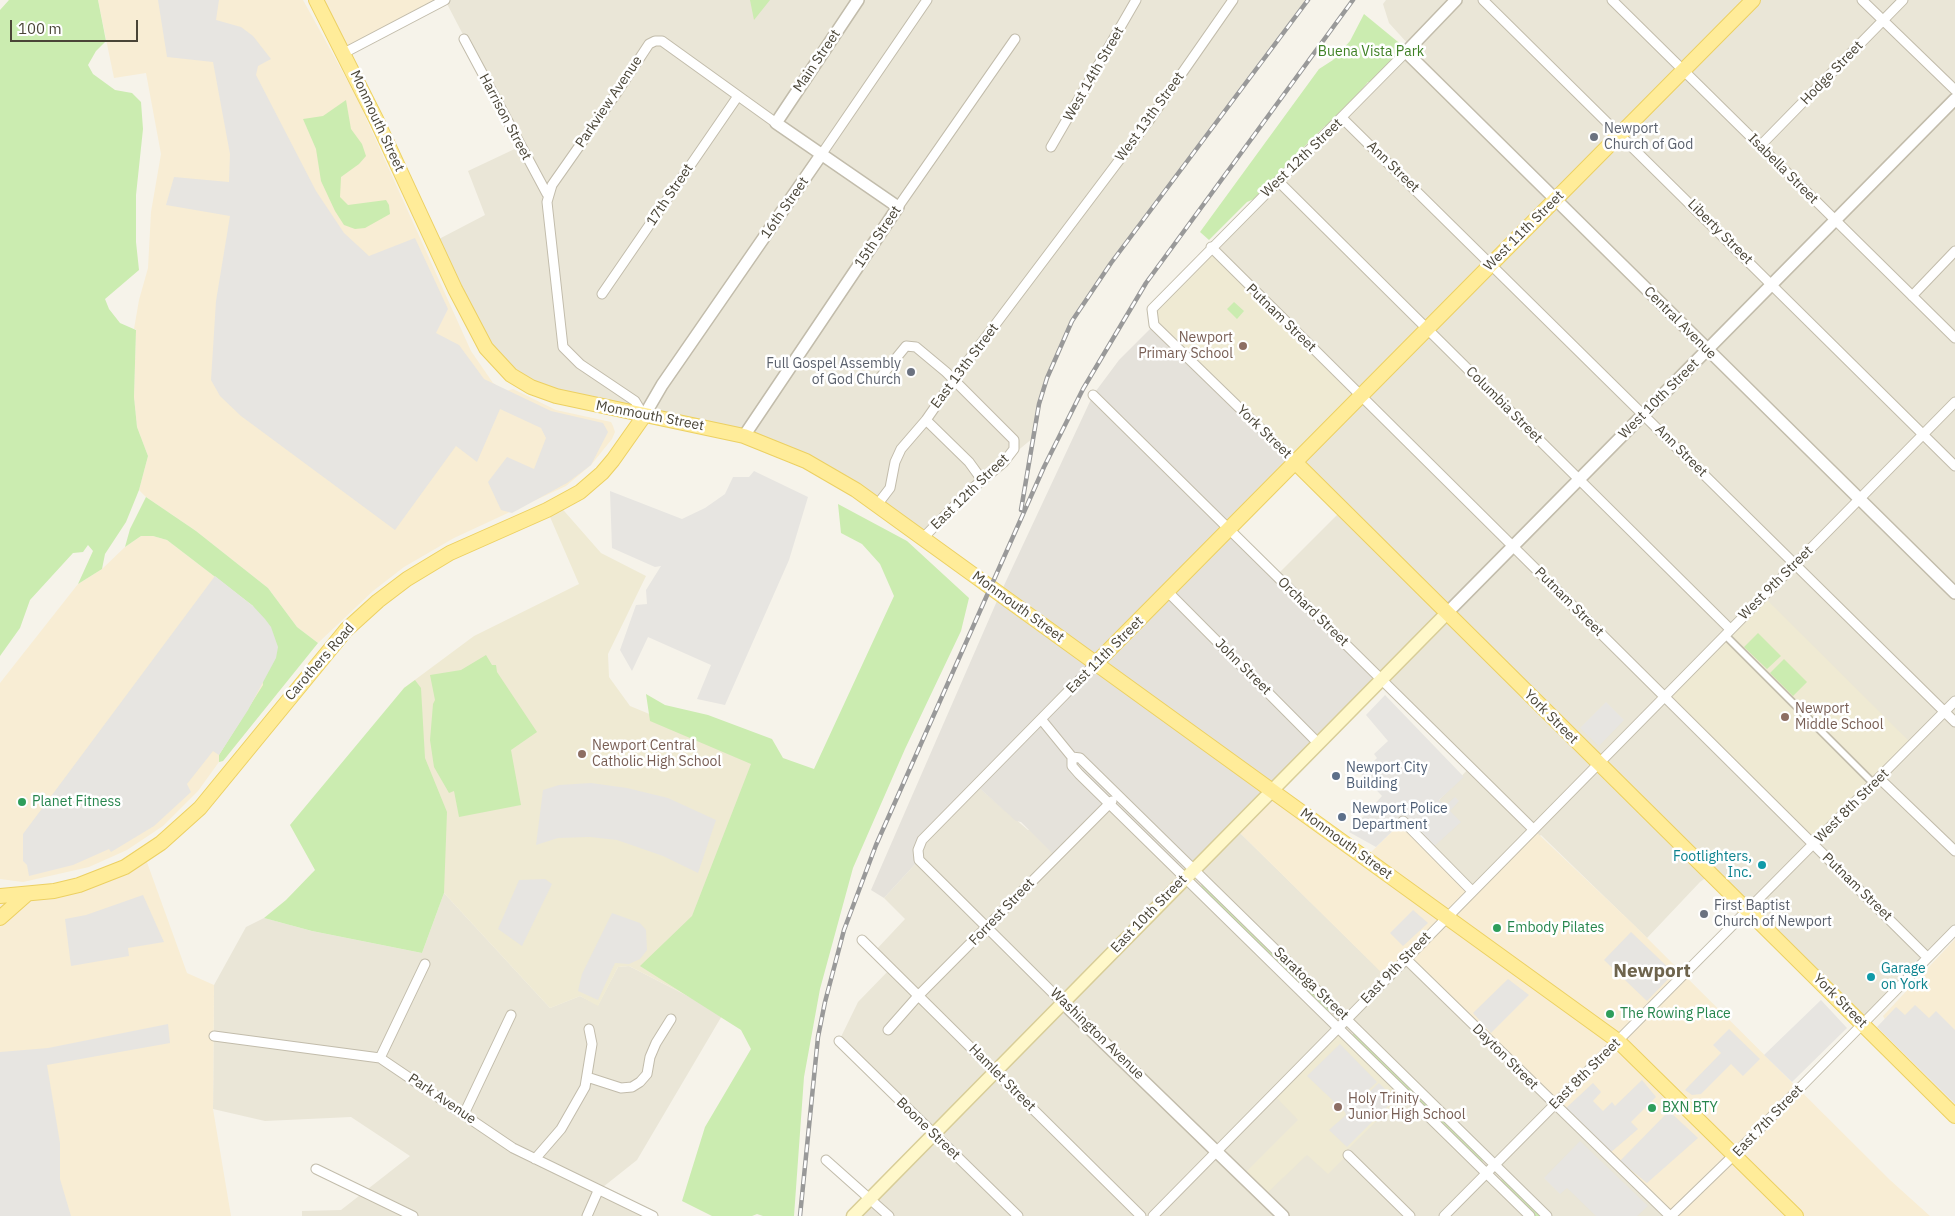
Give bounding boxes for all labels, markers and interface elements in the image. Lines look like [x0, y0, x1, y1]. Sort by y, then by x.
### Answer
scale bar [12, 10, 140, 42]
text: 100 m [18, 19, 62, 38]
street label: West 14th Street [1060, 24, 1128, 124]
street label: Main Street [790, 26, 844, 96]
street label: Hodge Street [1797, 37, 1867, 109]
park label: Buena Vista Park [1318, 44, 1424, 60]
street label: Parkview Avenue [572, 53, 646, 151]
street label: Monmouth Street [346, 68, 408, 174]
street label: West 13th Street [1112, 69, 1188, 165]
street label: Harrison Street [475, 71, 535, 163]
street label: West 12th Street [1258, 115, 1346, 201]
place label: Newport Church of God [1604, 121, 1693, 154]
street label: Isabella Street [1744, 130, 1822, 208]
marker: Newport Church of God [1588, 131, 1600, 143]
street label: Ann Street [1363, 138, 1423, 196]
street label: 17th Street [643, 161, 697, 229]
street label: 16th Street [758, 174, 812, 242]
street label: West 11th Street [1480, 187, 1568, 275]
street label: Liberty Street [1684, 196, 1756, 268]
street label: 15th Street [851, 203, 905, 271]
street label: Putnam Street [1243, 280, 1319, 356]
street label: Central Avenue [1640, 283, 1720, 363]
street label: East 13th Street [928, 320, 1002, 412]
place label: Newport Primary School [1138, 330, 1233, 362]
marker: Newport Primary School [1237, 340, 1249, 352]
street label: West 10th Street [1615, 355, 1703, 443]
place label: Full Gospel Assembly of God Church [766, 356, 901, 388]
street label: Columbia Street [1462, 363, 1546, 447]
marker: Full Gospel Assembly of God Church [905, 366, 917, 378]
street label: Monmouth Street [595, 397, 705, 435]
street label: York Street [1233, 402, 1295, 462]
street label: Ann Street [1652, 422, 1710, 480]
street label: East 12th Street [927, 451, 1013, 533]
street label: West 9th Street [1735, 542, 1817, 624]
street label: Putnam Street [1531, 564, 1607, 640]
street label: Monmouth Street [969, 568, 1067, 646]
street label: Orchard Street [1274, 574, 1352, 650]
street label: East 11th Street [1063, 613, 1147, 697]
street label: Carothers Road [282, 620, 358, 704]
street label: John Street [1211, 635, 1275, 699]
street label: York Street [1520, 686, 1582, 748]
place label: Newport Middle School [1795, 701, 1884, 734]
marker: Newport Middle School [1779, 711, 1791, 723]
place label: Newport Central Catholic High School [592, 738, 721, 770]
marker: Newport Central Catholic High School [576, 748, 588, 760]
place label: Newport City Building [1346, 760, 1428, 792]
street label: West 8th Street [1811, 765, 1893, 847]
marker: Newport City Building [1330, 770, 1342, 782]
place label: Planet Fitness [32, 794, 121, 810]
marker: Planet Fitness [16, 796, 28, 808]
place label: Newport Police Department [1352, 801, 1448, 834]
street label: Monmouth Street [1297, 805, 1395, 883]
marker: Newport Police Department [1336, 811, 1348, 823]
place label: Footlighters, Inc. [1673, 849, 1752, 882]
street label: Putnam Street [1819, 849, 1895, 925]
marker: Footlighters, Inc. [1756, 859, 1768, 871]
street label: East 10th Street [1108, 871, 1190, 957]
street label: Forrest Street [966, 875, 1038, 949]
place label: First Baptist Church of Newport [1714, 898, 1832, 930]
marker: First Baptist Church of Newport [1698, 908, 1710, 920]
place label: Embody Pilates [1507, 920, 1604, 936]
marker: Embody Pilates [1491, 922, 1503, 934]
street label: East 9th Street [1357, 929, 1435, 1007]
street label: Saratoga Street [1270, 944, 1352, 1024]
district label: Newport [1613, 961, 1691, 983]
place label: Garage on York [1881, 961, 1928, 994]
street label: York Street [1809, 970, 1871, 1032]
marker: Garage on York [1865, 971, 1877, 983]
street label: Washington Avenue [1047, 985, 1147, 1083]
place label: The Rowing Place [1620, 1006, 1731, 1022]
marker: The Rowing Place [1604, 1008, 1616, 1020]
street label: Dayton Street [1469, 1021, 1541, 1093]
street label: East 8th Street [1546, 1035, 1624, 1113]
street label: Hamlet Street [965, 1041, 1039, 1115]
street label: Park Avenue [405, 1070, 479, 1128]
street label: East 7th Street [1729, 1082, 1807, 1160]
place label: Holy Trinity Junior High School [1348, 1091, 1465, 1124]
street label: Boone Street [893, 1094, 963, 1164]
place label: BXN BTY [1662, 1100, 1718, 1116]
marker: Holy Trinity Junior High School [1332, 1101, 1344, 1113]
marker: BXN BTY [1646, 1102, 1658, 1114]

